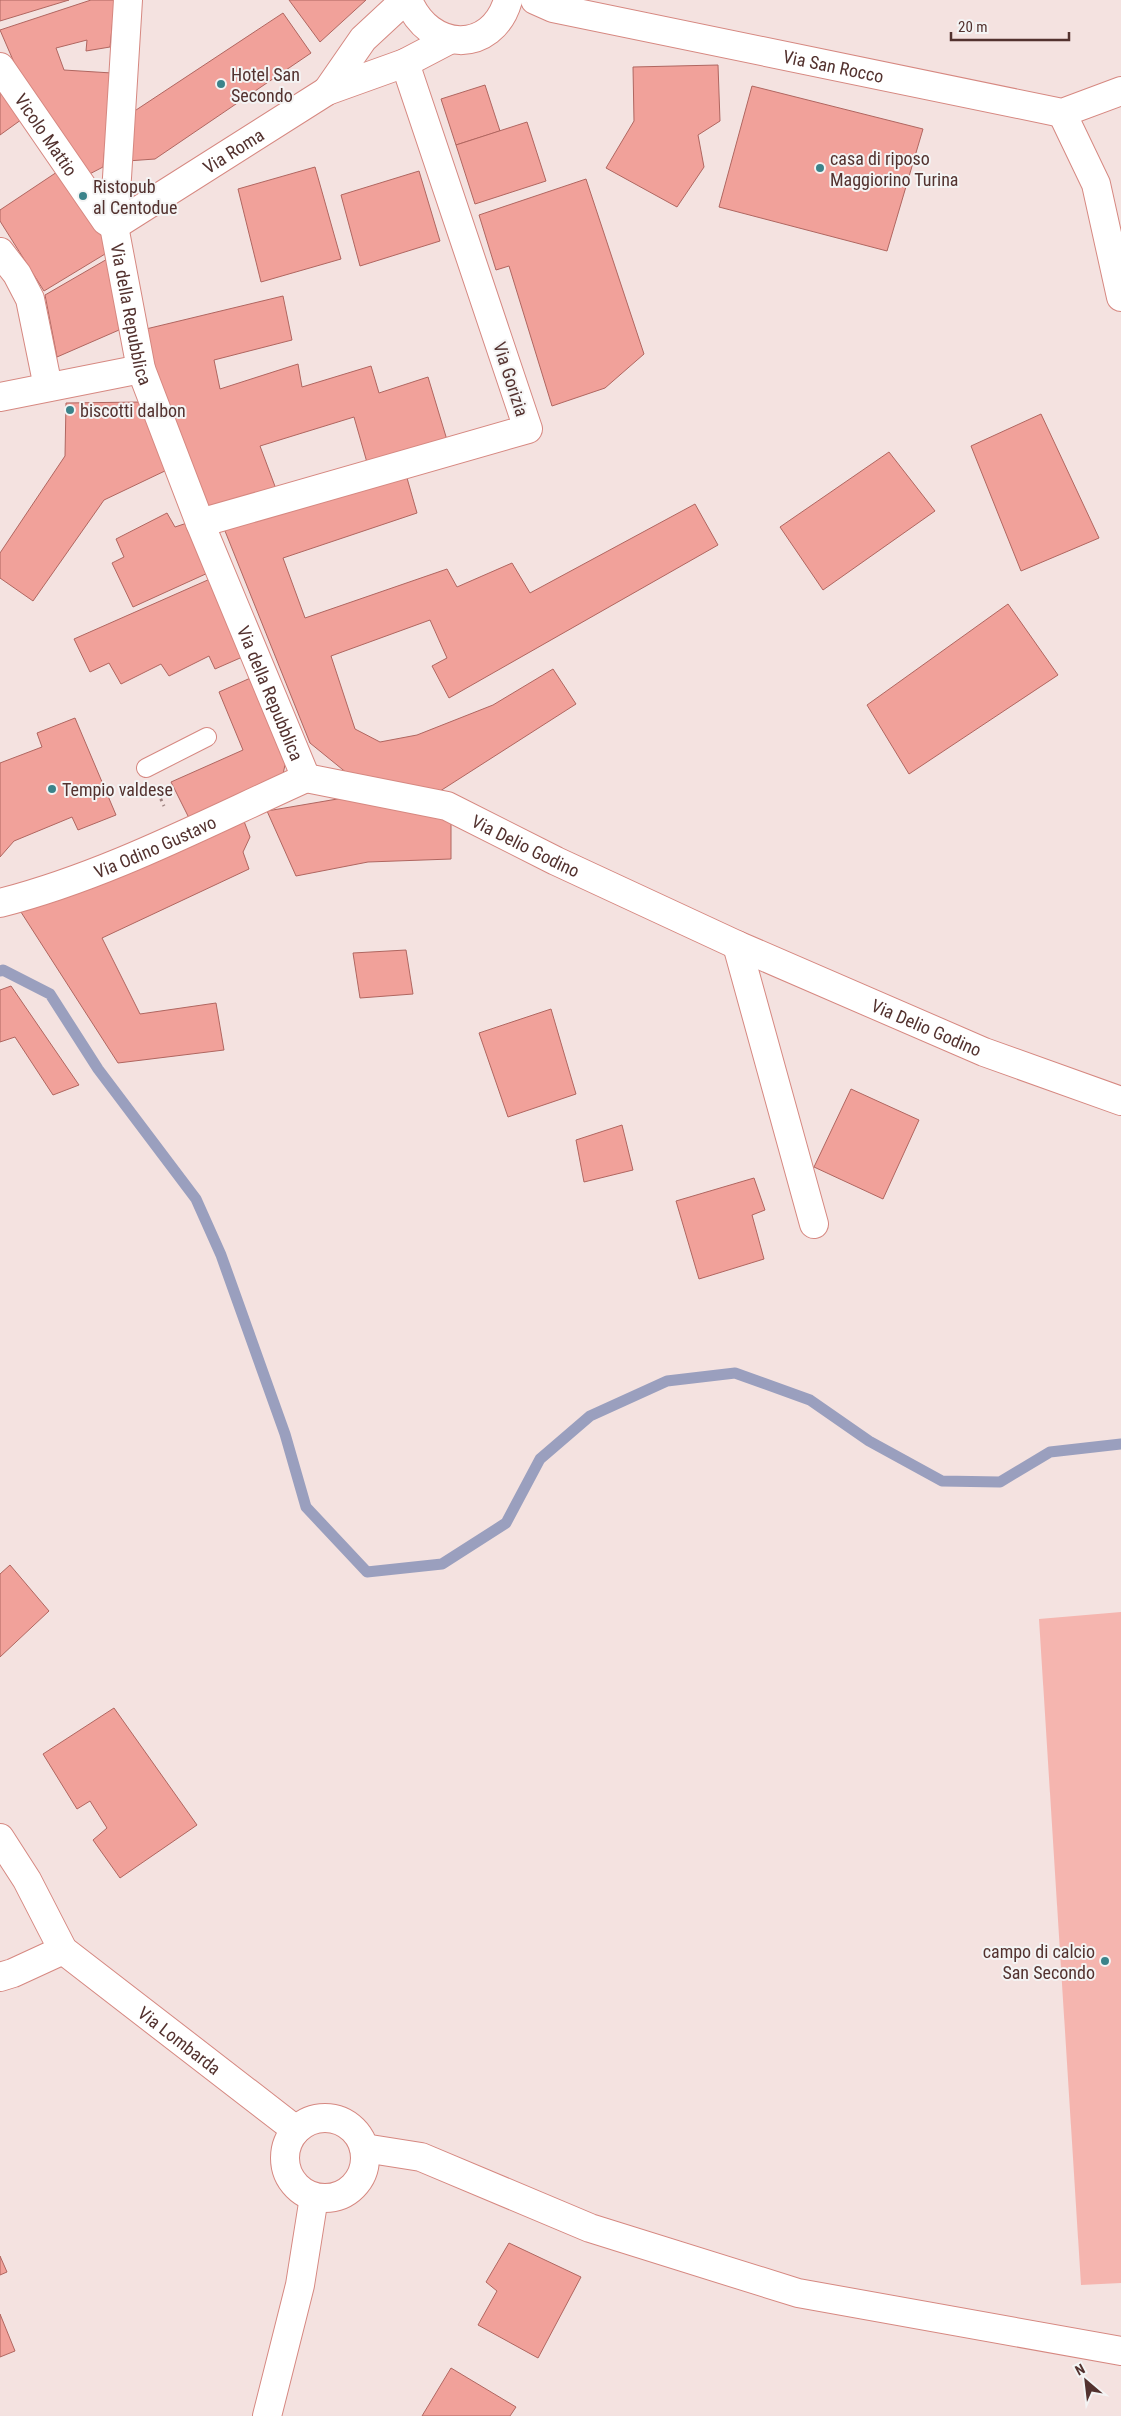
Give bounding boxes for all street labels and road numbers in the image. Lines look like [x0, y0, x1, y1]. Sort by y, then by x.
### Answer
street label: Via San Rocco [781, 45, 886, 86]
street label: Vicolo Mattio [11, 89, 82, 180]
street label: Via Roma [199, 124, 267, 178]
street label: Via della Repubblica [107, 241, 157, 388]
street label: Via Gorizia [489, 339, 533, 419]
street label: Via della Repubblica [233, 622, 308, 764]
street label: Via Delio Godino [469, 810, 583, 881]
street label: Via Odino Gustavo [91, 811, 219, 882]
street label: Via Delio Godino [868, 994, 985, 1060]
street label: Via Lombarda [134, 2002, 225, 2079]

